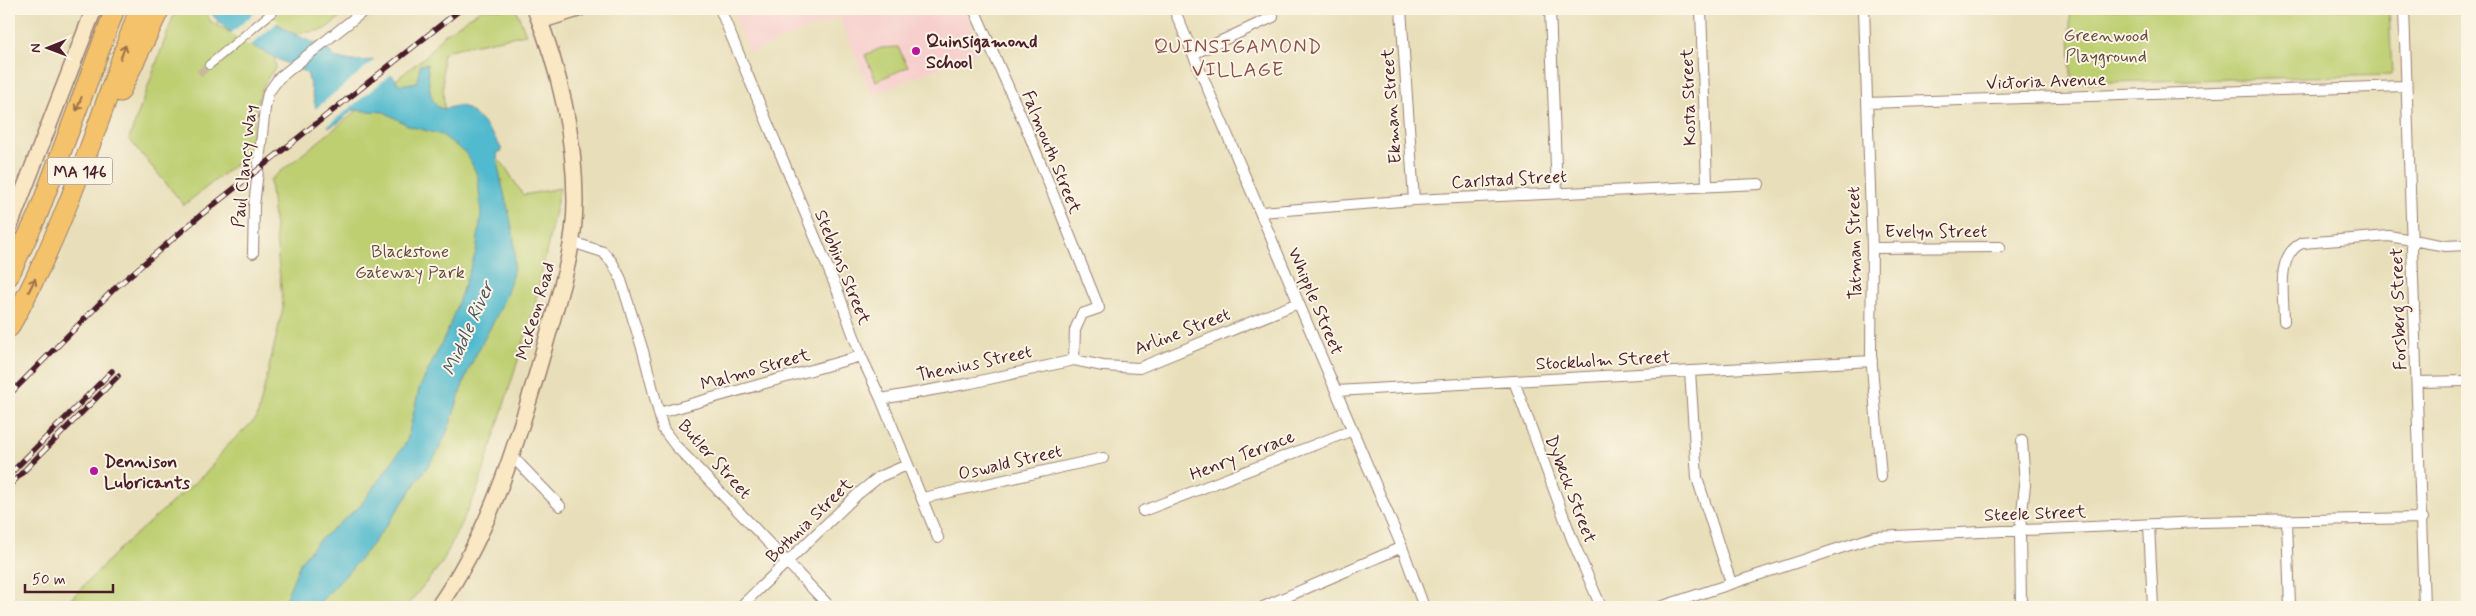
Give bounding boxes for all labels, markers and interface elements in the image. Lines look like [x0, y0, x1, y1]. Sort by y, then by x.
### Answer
north arrow [22, 22, 72, 72]
park label: Greenwood Playground [2064, 24, 2148, 69]
place label: Quinsigamond School [926, 30, 1037, 75]
district label: QUINSIGAMOND VILLAGE [1154, 34, 1322, 84]
text: N [27, 43, 45, 53]
one-way arrow [119, 45, 128, 60]
marker: Quinsigamond School [910, 45, 922, 57]
street label: Ekman Street [1376, 47, 1408, 165]
street label: Kosta Street [1675, 47, 1703, 146]
street label: Victoria Avenue [1986, 68, 2107, 96]
street label: Falmouth Street [1015, 87, 1087, 218]
one-way arrow [74, 95, 83, 111]
street label: Paul Clancy Way [227, 104, 263, 229]
road number: MA 146 [48, 158, 112, 185]
street label: Carlstad Street [1451, 165, 1568, 195]
street label: Tatman Street [1842, 186, 1868, 300]
street label: Stebbins Street [808, 206, 876, 329]
street label: Evelyn Street [1885, 220, 1987, 244]
park label: Blackstone Gateway Park [355, 240, 465, 285]
street label: Whipple Street [1282, 244, 1349, 359]
street label: Forsberg Street [2385, 247, 2415, 371]
street label: McKeon Road [511, 260, 561, 363]
water label: Middle River [437, 276, 501, 379]
one-way arrow [28, 278, 37, 293]
street label: Arline Street [1131, 303, 1234, 361]
street label: Thenius Street [914, 340, 1034, 388]
street label: Malmo Street [698, 343, 813, 397]
street label: Stockholm Street [1535, 345, 1671, 377]
street label: Butler Street [672, 415, 757, 505]
street label: Henry Terrace [1186, 425, 1298, 487]
street label: Dybeck Street [1538, 432, 1602, 547]
street label: Oswald Street [956, 439, 1065, 487]
place label: Dennison Lubricants [104, 450, 190, 495]
marker: Dennison Lubricants [88, 465, 100, 477]
street label: Bothnia Street [761, 473, 859, 568]
street label: Steele Street [1984, 500, 2087, 528]
scale bar [25, 561, 112, 593]
text: 50 m [32, 570, 66, 590]

